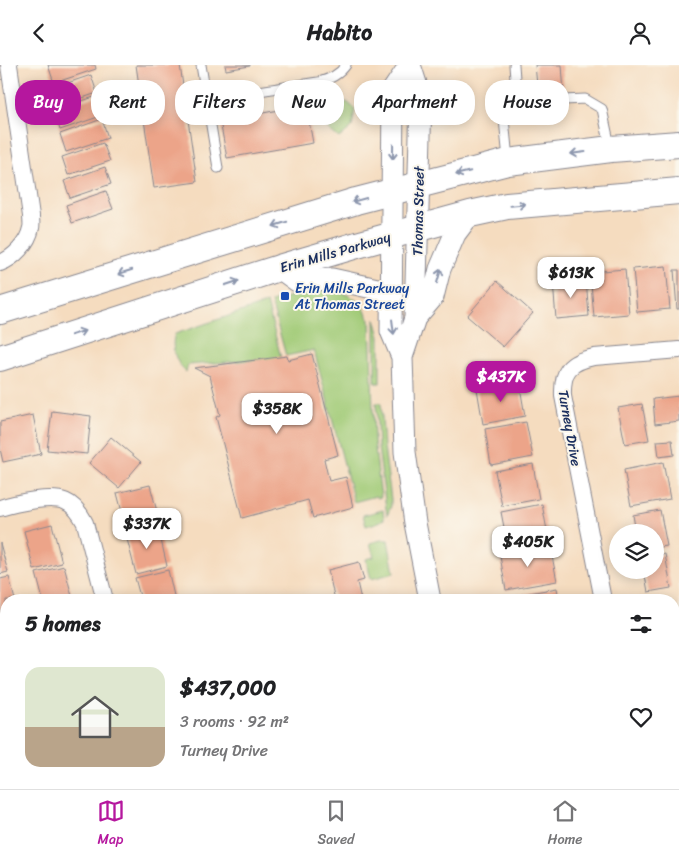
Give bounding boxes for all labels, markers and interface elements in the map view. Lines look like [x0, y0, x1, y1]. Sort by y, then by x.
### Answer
text: Habito [307, 13, 372, 52]
icon: back [25, 19, 53, 47]
icon: person [626, 19, 654, 47]
chip: Buy [15, 80, 81, 125]
chip: Rent [91, 80, 165, 125]
chip: Filters [175, 80, 264, 125]
chip: New [274, 80, 344, 125]
chip: Apartment [354, 80, 475, 125]
chip: House [485, 80, 569, 125]
one-way arrow [388, 144, 398, 160]
one-way arrow [571, 148, 587, 158]
street label: Thomas Street [405, 165, 432, 256]
one-way arrow [456, 169, 472, 178]
one-way arrow [352, 196, 368, 205]
one-way arrow [510, 201, 526, 210]
one-way arrow [273, 220, 289, 230]
street label: Erin Mills Parkway [277, 224, 394, 280]
pin: $613K [536, 257, 606, 299]
text: $613K [548, 258, 594, 287]
one-way arrow [118, 268, 134, 278]
one-way arrow [434, 269, 444, 285]
place label: Erin Mills Parkway At Thomas Street [294, 276, 410, 317]
one-way arrow [224, 277, 240, 287]
marker: Erin Mills Parkway At Thomas Street [279, 290, 291, 302]
one-way arrow [388, 319, 398, 335]
one-way arrow [69, 328, 85, 337]
pin: $437K [466, 361, 536, 403]
text: $437K [477, 362, 525, 391]
street label: Turney Drive [551, 388, 589, 468]
pin: $358K [242, 393, 312, 435]
text: $358K [253, 394, 301, 423]
pin: $337K [112, 507, 182, 550]
text: $337K [123, 509, 171, 538]
map controls [609, 524, 664, 579]
button: layers [609, 524, 664, 579]
pin: $405K [493, 525, 563, 568]
text: $405K [503, 527, 553, 556]
text: 5 homes [25, 605, 101, 643]
icon: filters [627, 610, 655, 638]
text: $437,000 [180, 669, 276, 707]
icon: home [65, 687, 125, 747]
icon: heart [627, 703, 655, 731]
text: 3 rooms · 92 m² [180, 707, 289, 736]
text: Turney Drive [180, 736, 268, 765]
tab: Map [97, 797, 125, 852]
tab: Saved [318, 797, 354, 852]
tab: Home [547, 797, 582, 852]

